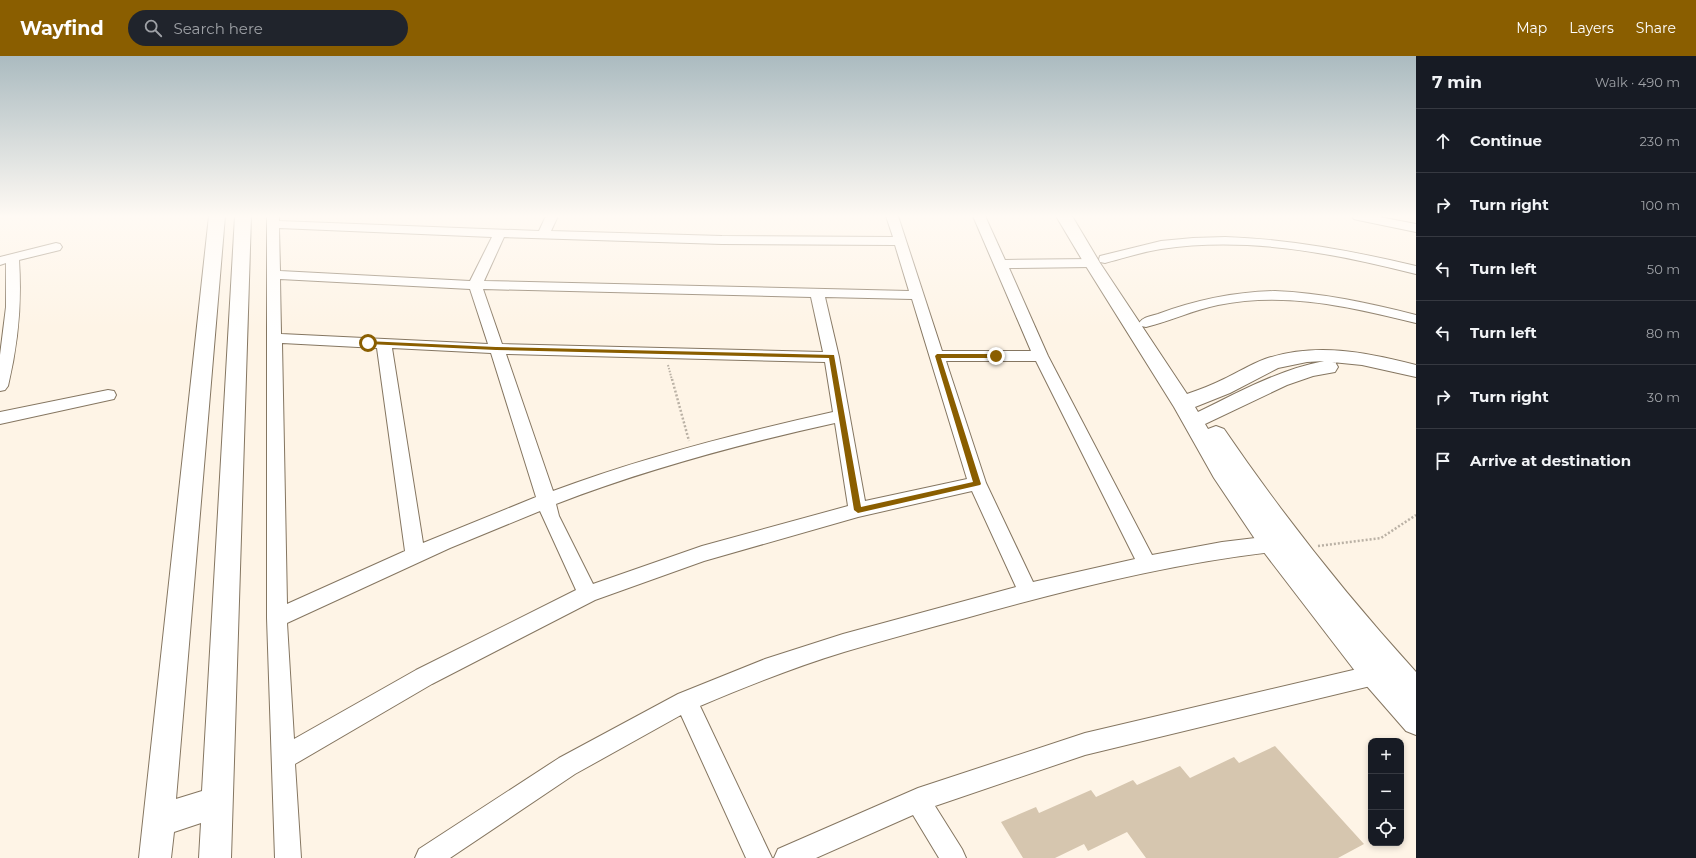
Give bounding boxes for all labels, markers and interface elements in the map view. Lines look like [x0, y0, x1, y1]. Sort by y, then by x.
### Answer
search box [128, 10, 408, 46]
text: Wayfind [20, 17, 104, 40]
icon: search [142, 17, 164, 39]
text: Search here [174, 19, 263, 38]
text: Map [1516, 19, 1547, 37]
text: Layers [1569, 19, 1614, 37]
text: Share [1636, 19, 1676, 37]
text: 7 min [1432, 72, 1482, 92]
text: Walk · 490 m [1595, 74, 1680, 90]
icon: ahead [1432, 130, 1454, 152]
text: Continue [1470, 131, 1542, 150]
text: 230 m [1639, 133, 1680, 149]
icon: right [1432, 194, 1454, 216]
text: Turn right [1470, 195, 1549, 214]
text: 100 m [1641, 197, 1680, 213]
icon: left [1432, 258, 1454, 280]
text: Turn left [1470, 259, 1537, 278]
text: 50 m [1647, 261, 1680, 277]
icon: left [1432, 322, 1454, 344]
text: Turn left [1470, 323, 1537, 342]
text: 80 m [1646, 325, 1680, 341]
route start [359, 334, 377, 352]
route end [987, 347, 1005, 365]
icon: right [1432, 386, 1454, 408]
text: Turn right [1470, 387, 1549, 406]
text: 30 m [1647, 389, 1680, 405]
icon: arrive [1432, 450, 1454, 472]
text: Arrive at destination [1470, 451, 1631, 470]
map controls [1368, 738, 1404, 846]
button: + [1368, 738, 1404, 774]
button: − [1368, 774, 1404, 810]
button: locate [1368, 810, 1404, 846]

